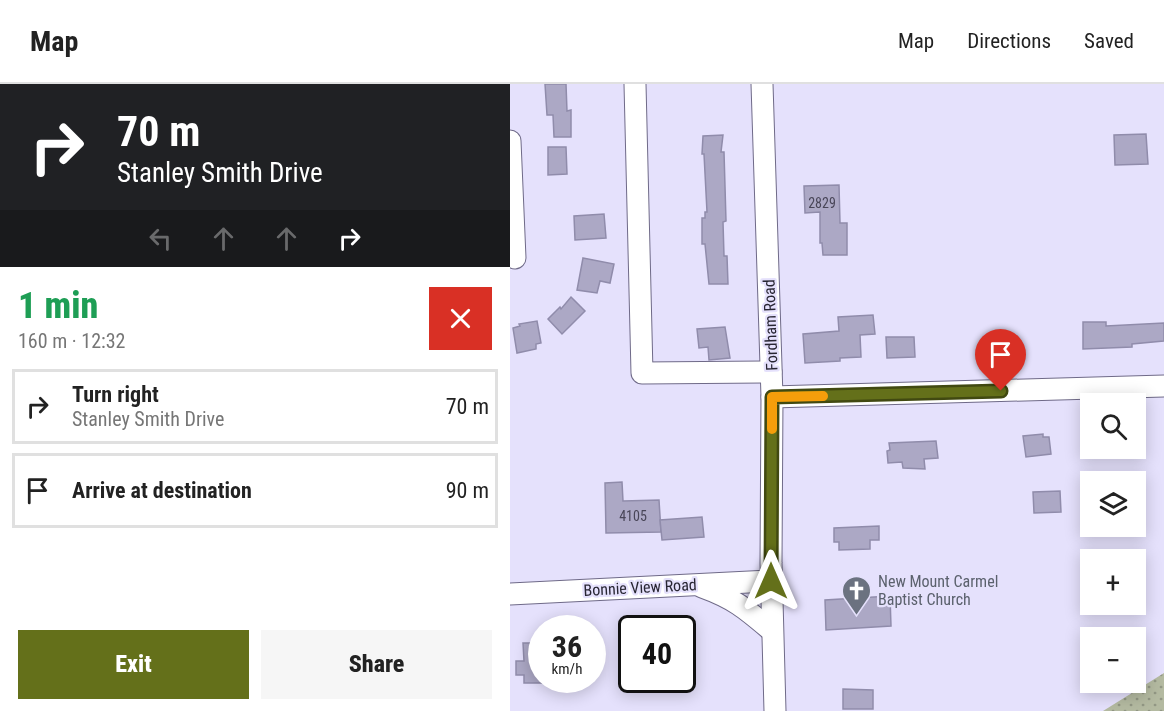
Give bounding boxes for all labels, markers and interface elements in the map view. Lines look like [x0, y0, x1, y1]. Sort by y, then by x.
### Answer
text: Map [30, 25, 78, 58]
text: Map [898, 29, 934, 53]
text: Directions [967, 29, 1051, 53]
text: Saved [1084, 29, 1134, 53]
text: 70 m [117, 107, 200, 156]
icon: right [18, 108, 96, 186]
text: Stanley Smith Drive [117, 157, 323, 189]
house number: 2829 [808, 195, 836, 211]
icon: left [144, 222, 177, 255]
icon: ahead [207, 222, 240, 255]
icon: ahead [270, 222, 303, 255]
icon: right [333, 222, 366, 255]
street label: Fordham Road [759, 279, 782, 371]
text: 1 min [18, 285, 98, 327]
button: close [429, 287, 492, 350]
text: 160 m · 12:32 [18, 329, 125, 353]
pin [975, 329, 1026, 391]
icon: arrive [984, 338, 1017, 371]
text: Turn right [72, 382, 159, 407]
icon: right [21, 390, 54, 423]
map controls [1080, 393, 1146, 693]
button: search [1080, 393, 1146, 459]
text: 70 m [446, 394, 489, 419]
text: Stanley Smith Drive [72, 407, 224, 431]
button: layers [1080, 471, 1146, 537]
icon: arrive [21, 474, 54, 507]
text: Arrive at destination [72, 478, 252, 503]
text: 90 m [446, 478, 489, 503]
house number: 4105 [619, 508, 647, 524]
position arrow [739, 549, 803, 613]
button: + [1080, 549, 1146, 615]
place label: New Mount Carmel Baptist Church [878, 572, 998, 609]
church icon: New Mount Carmel Baptist Church [841, 574, 873, 616]
street label: Bonnie View Road [583, 575, 697, 600]
speed limit sign: 40 [618, 615, 696, 693]
button: − [1080, 627, 1146, 693]
text: 36 [552, 629, 582, 664]
button: Exit [18, 630, 249, 699]
button: Share [261, 630, 492, 699]
text: km/h [552, 660, 582, 678]

